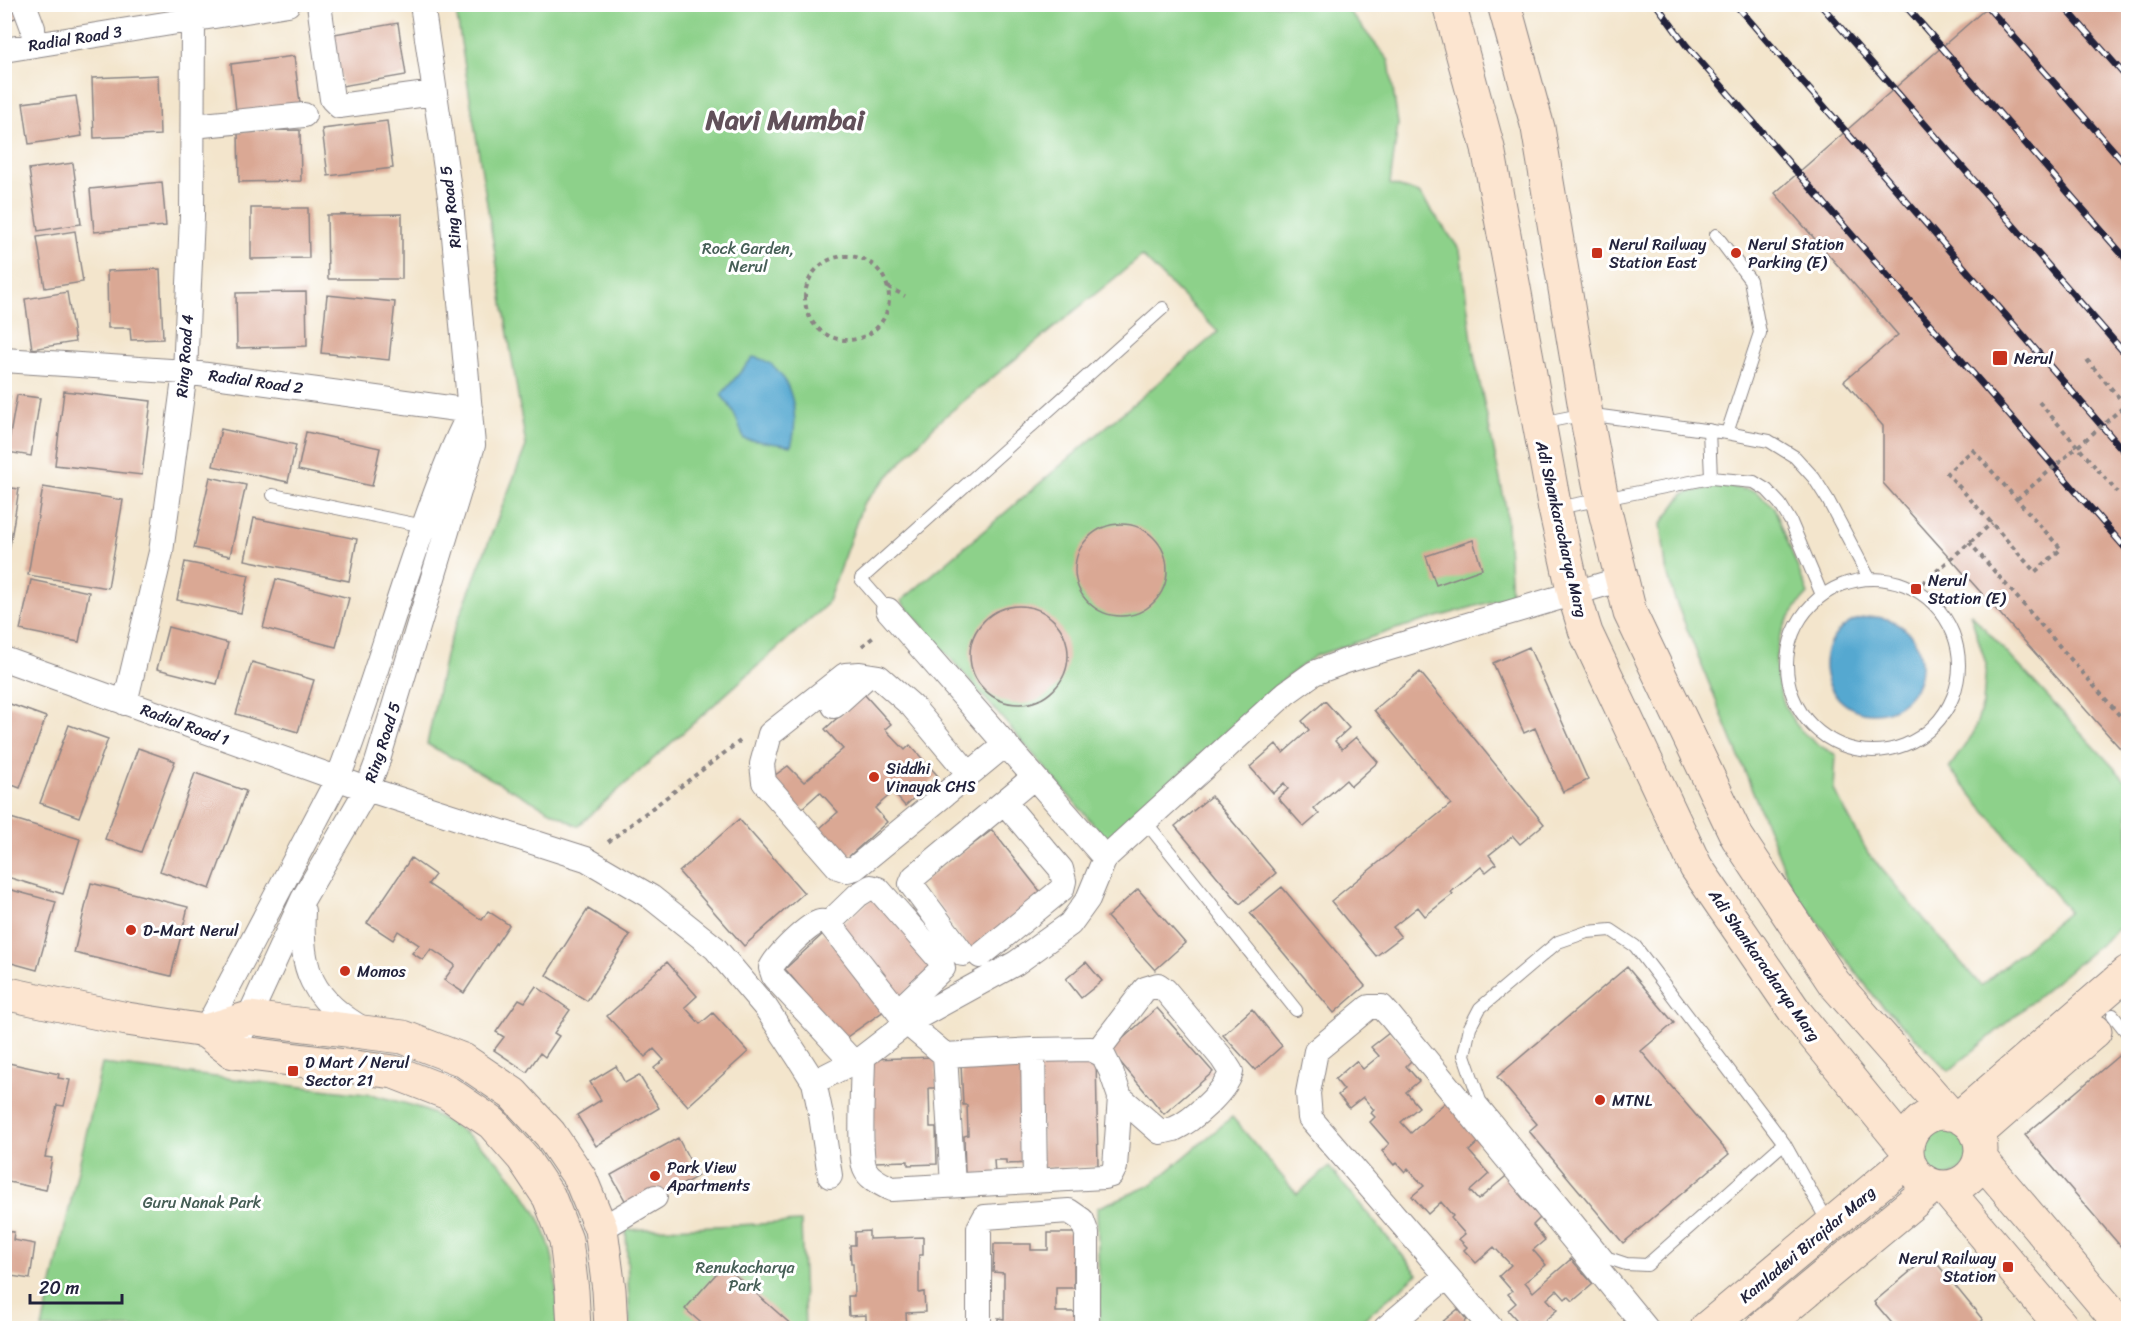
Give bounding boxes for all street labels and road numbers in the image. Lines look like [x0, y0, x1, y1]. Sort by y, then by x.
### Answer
street label: Radial Road 3 [26, 17, 124, 60]
street label: Ring Road 5 [431, 164, 470, 250]
street label: Ring Road 4 [167, 313, 202, 399]
street label: Radial Road 2 [207, 361, 305, 402]
street label: Adi Shankaracharya Marg [1527, 437, 1596, 620]
street label: Radial Road 1 [136, 695, 233, 754]
street label: Ring Road 5 [356, 698, 409, 786]
street label: Adi Shankaracharya Marg [1700, 882, 1828, 1048]
street label: Kamladevi Birajdar Marg [1732, 1178, 1882, 1311]

